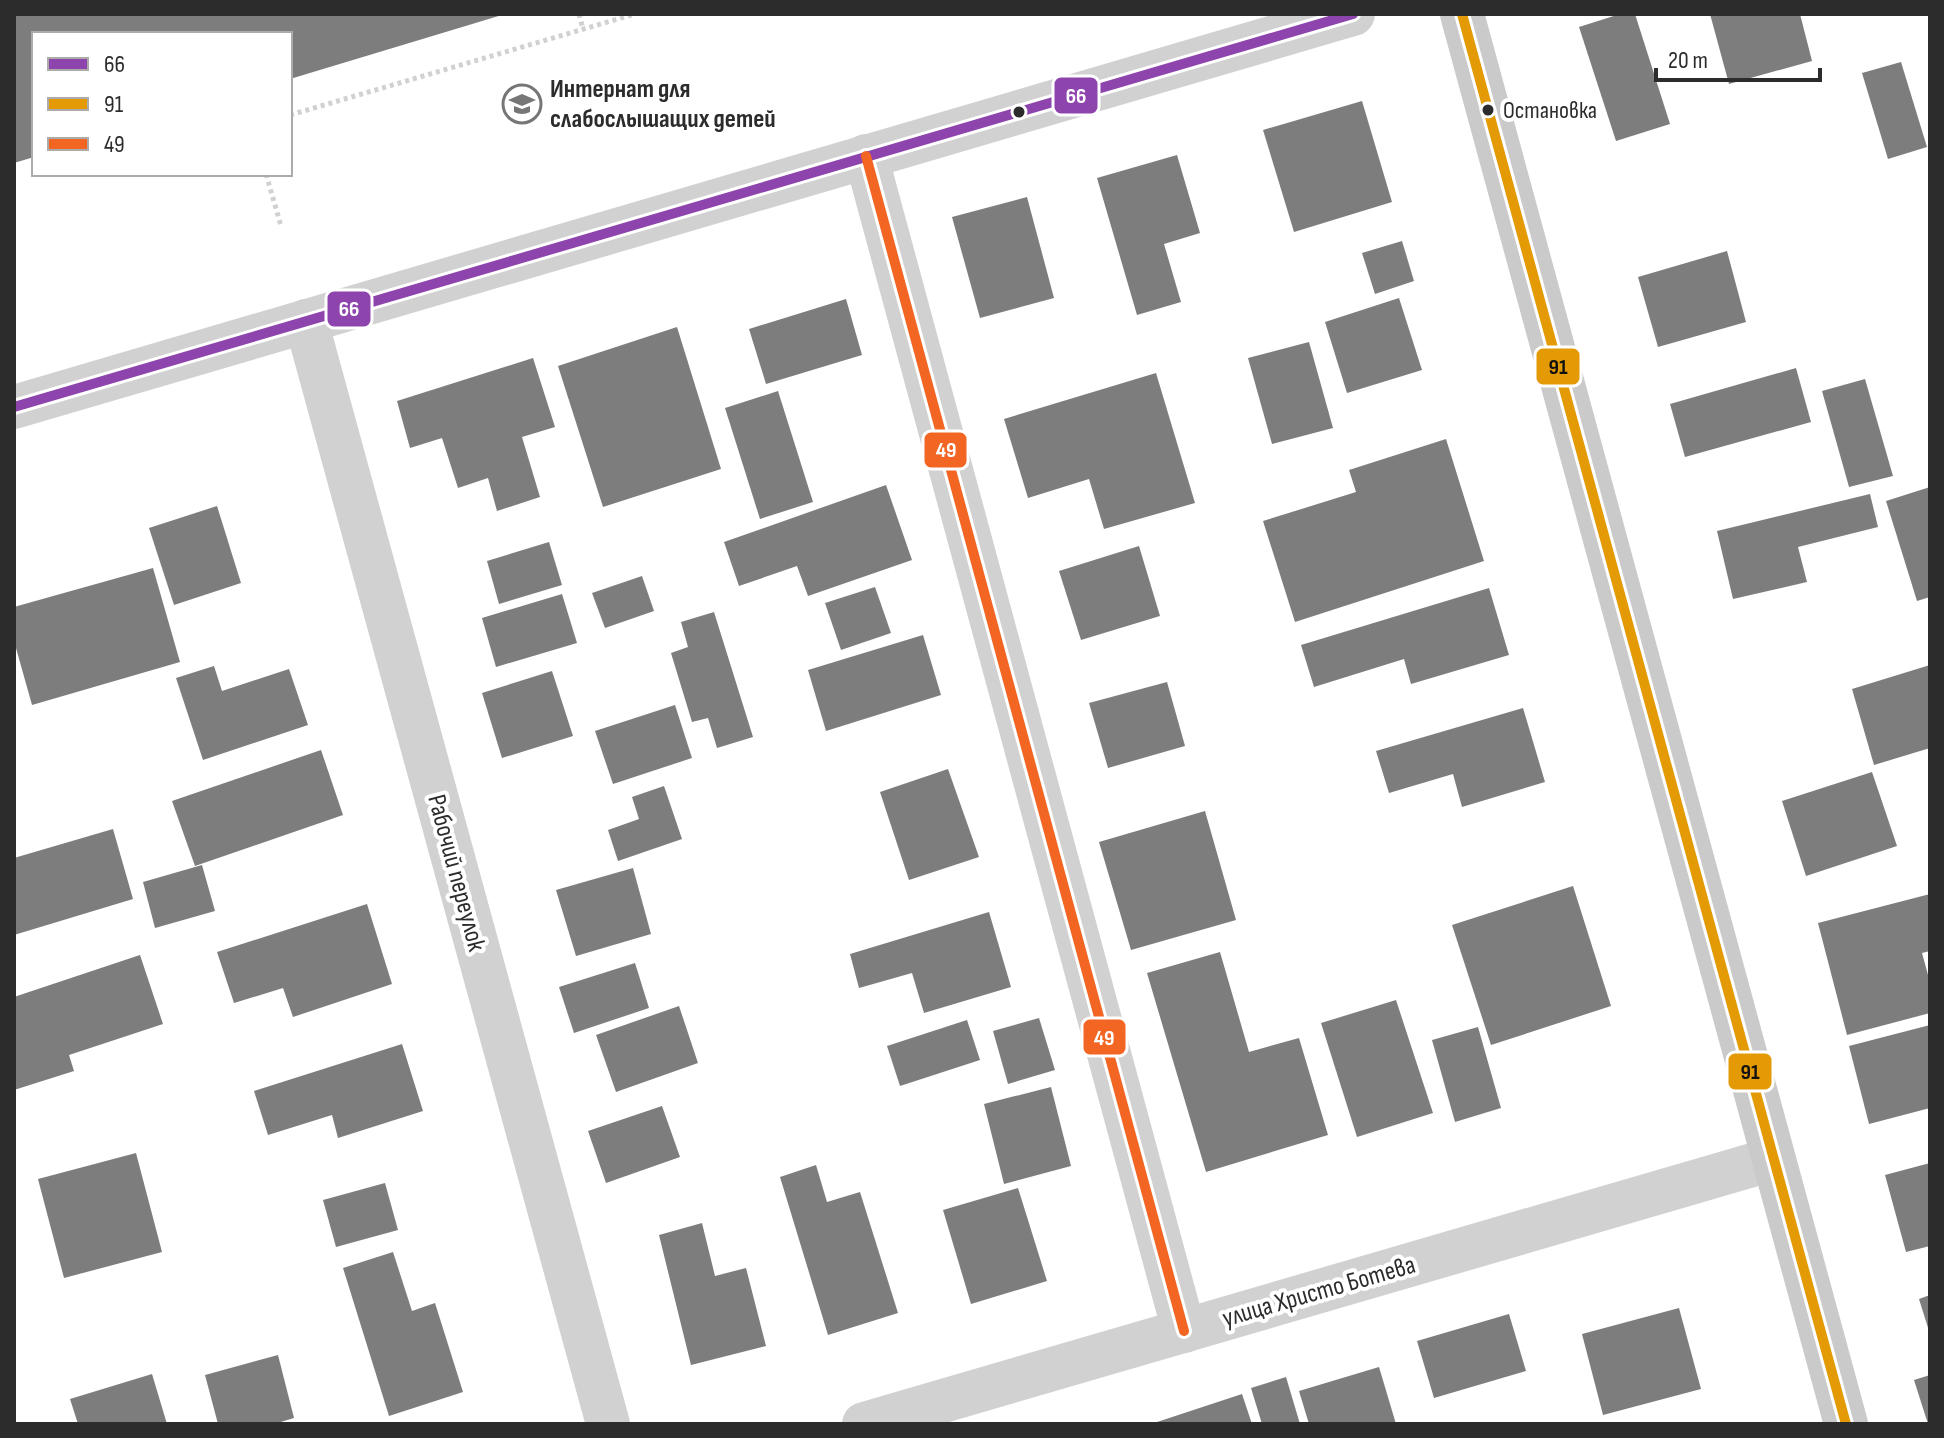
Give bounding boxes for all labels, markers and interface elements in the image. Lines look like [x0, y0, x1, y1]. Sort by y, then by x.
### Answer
legend [32, 32, 292, 176]
scale bar [1656, 32, 1820, 82]
text: 20 m [1668, 46, 1708, 75]
text: 66 [104, 50, 125, 79]
place label: Интернат для слабослышащих детей [550, 74, 776, 135]
line badge: 66 [1053, 76, 1099, 115]
school or university icon: Интернат для слабослышащих детей [501, 83, 543, 125]
text: 66 [1066, 83, 1086, 110]
text: 91 [104, 90, 124, 119]
place label: Остановка [1503, 96, 1597, 125]
marker: Остановка [1480, 102, 1496, 118]
unlabelled marker [1011, 104, 1027, 120]
text: 49 [104, 130, 125, 159]
line badge: 66 [326, 290, 372, 328]
text: 66 [339, 296, 359, 323]
line badge: 91 [1535, 347, 1581, 386]
text: 91 [1548, 354, 1568, 381]
line badge: 49 [923, 431, 968, 469]
text: 49 [936, 437, 956, 464]
street label: Рабочий переулок [420, 791, 492, 955]
line badge: 49 [1082, 1018, 1127, 1056]
text: 49 [1094, 1025, 1114, 1052]
line badge: 91 [1727, 1052, 1773, 1091]
text: 91 [1740, 1059, 1760, 1086]
street label: улица Христо Ботева [1219, 1250, 1419, 1334]

